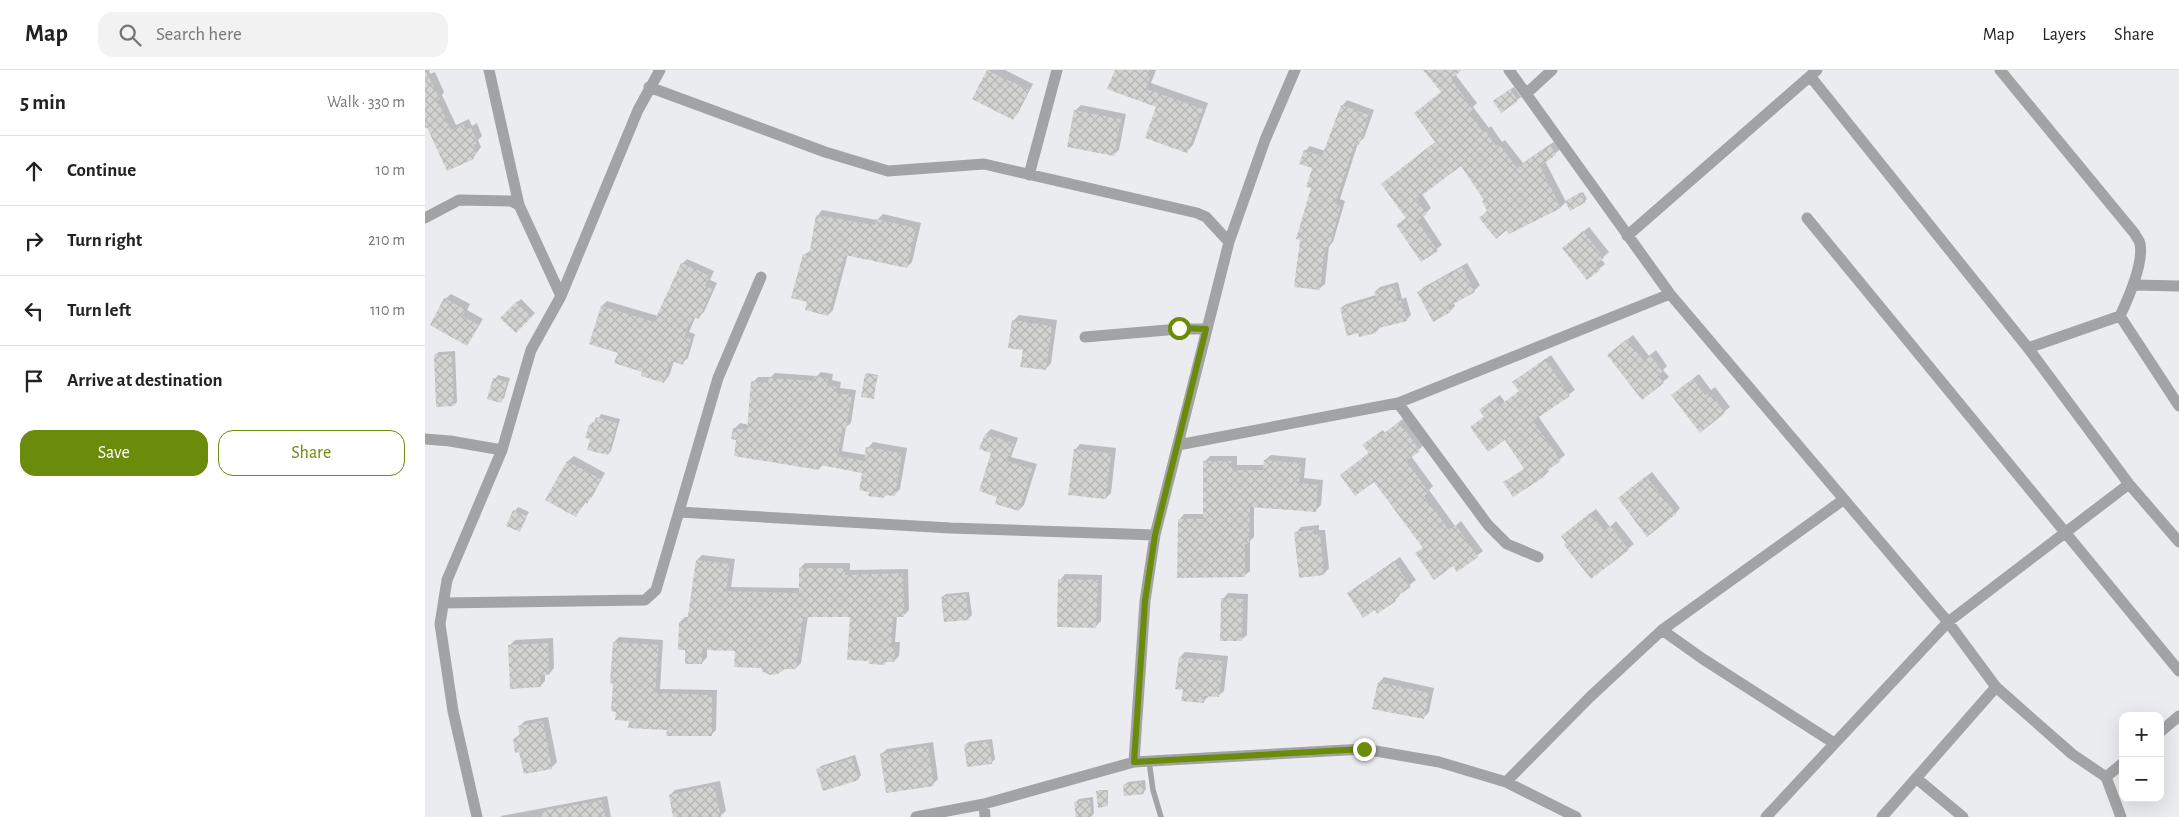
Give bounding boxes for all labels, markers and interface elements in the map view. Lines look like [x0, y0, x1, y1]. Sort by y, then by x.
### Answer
search box [98, 12, 448, 57]
icon: search [116, 21, 144, 49]
text: Map [25, 22, 68, 46]
text: Search here [156, 25, 242, 44]
text: Map [1983, 26, 2014, 44]
text: Layers [2042, 26, 2086, 44]
text: Share [2114, 26, 2154, 44]
text: 5 min [20, 92, 66, 113]
text: Walk · 330 m [327, 94, 405, 110]
icon: ahead [20, 157, 48, 185]
text: Continue [67, 161, 136, 180]
text: 10 m [376, 162, 405, 178]
icon: right [20, 227, 48, 255]
text: Turn right [67, 231, 142, 250]
text: 210 m [368, 232, 405, 248]
icon: left [20, 297, 48, 325]
text: Turn left [67, 301, 131, 320]
text: 110 m [370, 302, 405, 318]
route start [1168, 317, 1191, 340]
icon: arrive [20, 367, 48, 395]
text: Arrive at destination [67, 371, 223, 390]
button: Save [20, 430, 208, 476]
button: Share [218, 430, 405, 476]
map controls [2119, 712, 2164, 802]
button: + [2119, 712, 2164, 757]
route end [1353, 738, 1376, 761]
button: − [2119, 757, 2164, 802]

